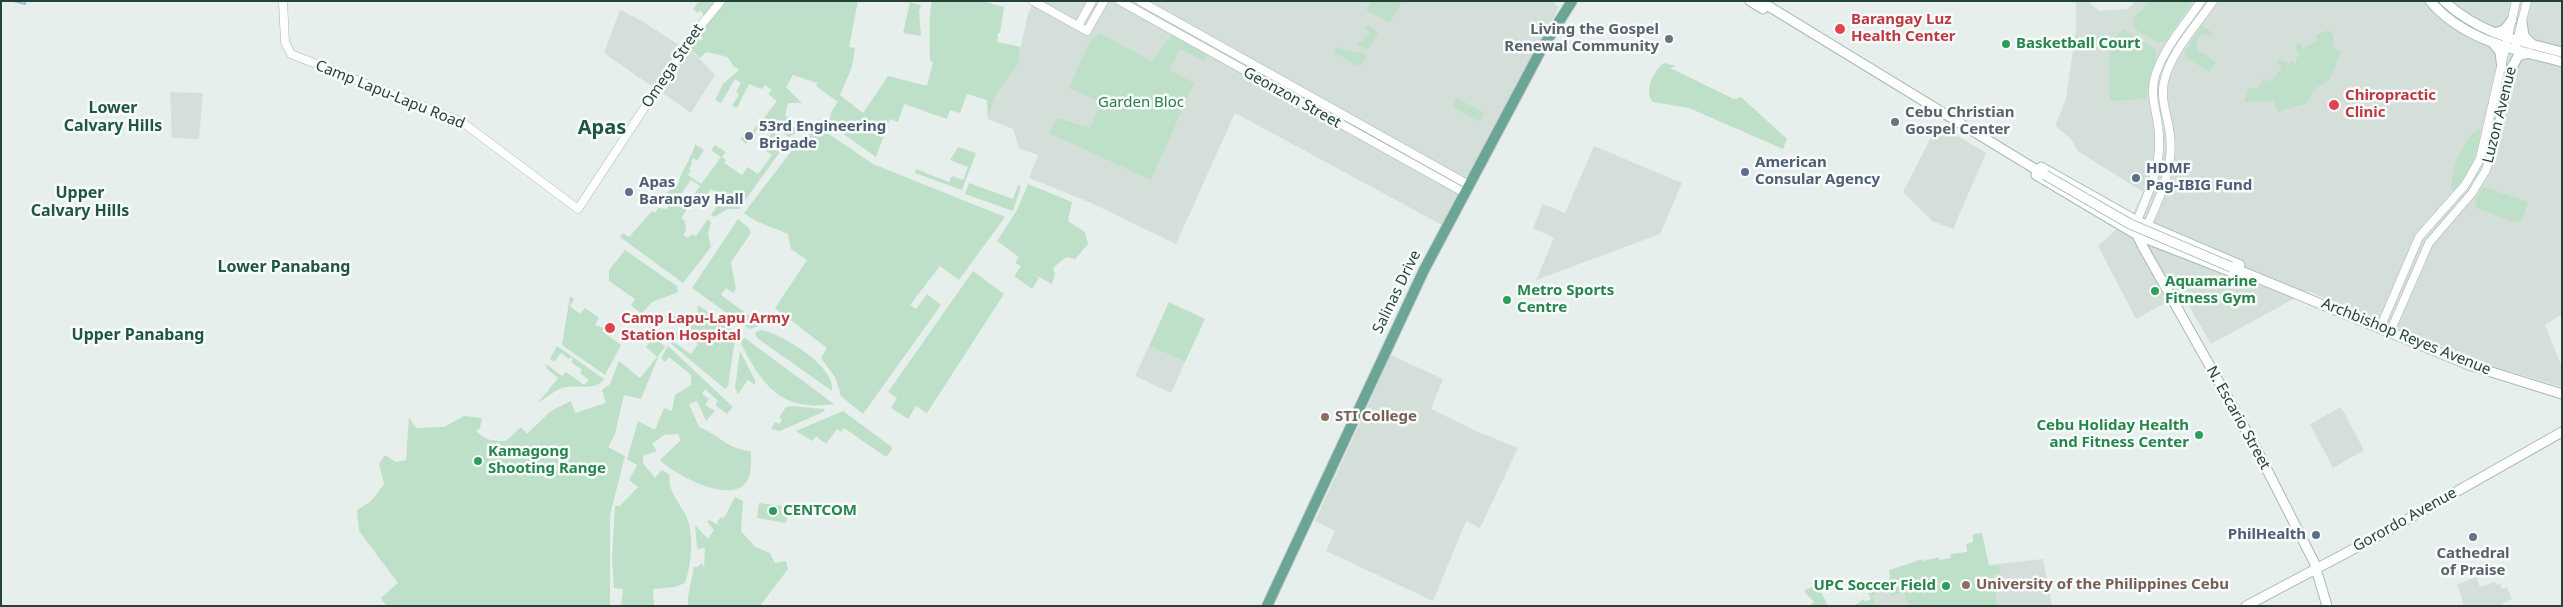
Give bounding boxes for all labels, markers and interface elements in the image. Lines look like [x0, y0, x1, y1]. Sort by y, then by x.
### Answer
place label: Barangay Luz Health Center [1851, 11, 1956, 46]
street label: Omega Street [638, 21, 708, 111]
place label: Living the Gospel Renewal Community [1504, 21, 1659, 56]
marker: Barangay Luz Health Center [1833, 22, 1847, 36]
marker: Living the Gospel Renewal Community [1663, 33, 1675, 45]
place label: Basketball Court [2016, 35, 2141, 53]
marker: Basketball Court [2000, 38, 2012, 50]
street label: Camp Lapu-Lapu Road [313, 57, 467, 133]
street label: Geonzon Street [1240, 64, 1344, 132]
street label: Luzon Avenue [2479, 65, 2521, 165]
place label: Chiropractic Clinic [2345, 87, 2436, 122]
park label: Garden Bloc [1098, 94, 1184, 112]
district label: Lower Calvary Hills [64, 98, 162, 136]
marker: Chiropractic Clinic [2327, 98, 2341, 112]
place label: Cebu Christian Gospel Center [1905, 104, 2015, 139]
district label: Apas [578, 116, 626, 140]
marker: Cebu Christian Gospel Center [1889, 116, 1901, 128]
place label: 53rd Engineering Brigade [759, 118, 886, 153]
marker: 53rd Engineering Brigade [743, 130, 755, 142]
place label: American Consular Agency [1755, 154, 1880, 189]
place label: HDMF Pag-IBIG Fund [2146, 160, 2252, 195]
marker: American Consular Agency [1739, 166, 1751, 178]
marker: HDMF Pag-IBIG Fund [2130, 172, 2142, 184]
place label: Apas Barangay Hall [639, 174, 743, 209]
district label: Upper Calvary Hills [31, 183, 129, 221]
marker: Apas Barangay Hall [623, 186, 635, 198]
street label: Salinas Drive [1369, 247, 1425, 337]
district label: Lower Panabang [218, 257, 350, 277]
place label: Aquamarine Fitness Gym [2165, 273, 2257, 308]
place label: Metro Sports Centre [1517, 282, 1614, 317]
marker: Aquamarine Fitness Gym [2149, 285, 2161, 297]
marker: Metro Sports Centre [1501, 294, 1513, 306]
street label: Archbishop Reyes Avenue [2319, 295, 2493, 379]
place label: Camp Lapu-Lapu Army Station Hospital [621, 310, 790, 345]
marker: Camp Lapu-Lapu Army Station Hospital [603, 321, 617, 335]
district label: Upper Panabang [72, 325, 204, 345]
street label: N. Escario Street [2202, 363, 2274, 473]
place label: STI College [1335, 408, 1417, 426]
marker: STI College [1319, 411, 1331, 423]
place label: Cebu Holiday Health and Fitness Center [2036, 417, 2189, 452]
marker: Cebu Holiday Health and Fitness Center [2193, 429, 2205, 441]
place label: Kamagong Shooting Range [488, 443, 606, 478]
marker: Kamagong Shooting Range [472, 455, 484, 467]
street label: Gorordo Avenue [2350, 484, 2460, 556]
place label: CENTCOM [783, 502, 857, 520]
marker: CENTCOM [767, 505, 779, 517]
place label: PhilHealth [2228, 526, 2306, 544]
marker: PhilHealth [2310, 529, 2322, 541]
marker: Cathedral of Praise [2467, 531, 2479, 543]
place label: Cathedral of Praise [2436, 545, 2510, 580]
place label: University of the Philippines Cebu [1976, 576, 2229, 594]
place label: UPC Soccer Field [1814, 577, 1936, 595]
marker: University of the Philippines Cebu [1960, 579, 1972, 591]
marker: UPC Soccer Field [1940, 580, 1952, 592]

